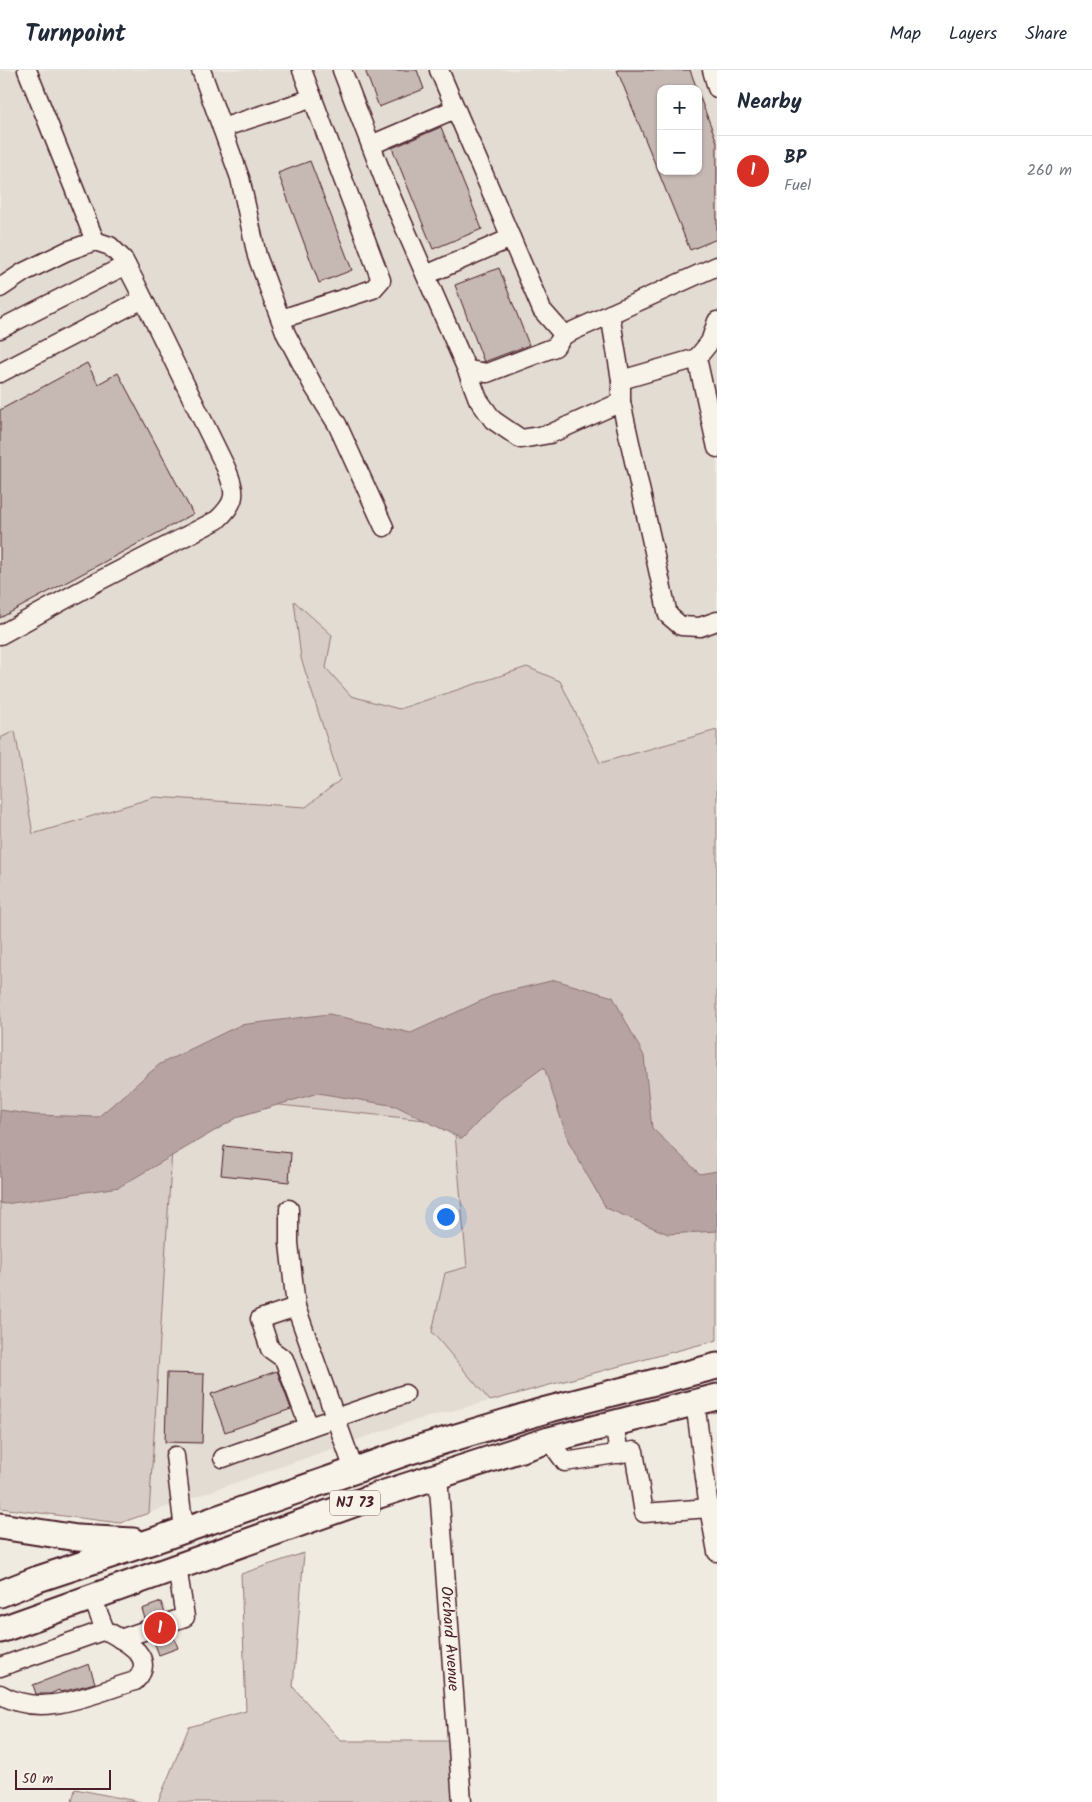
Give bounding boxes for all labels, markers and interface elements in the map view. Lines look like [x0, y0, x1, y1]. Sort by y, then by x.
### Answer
text: Turnpoint [25, 15, 126, 54]
text: Map [890, 20, 921, 49]
text: Layers [949, 20, 997, 49]
text: Share [1025, 20, 1067, 49]
map controls [657, 85, 702, 175]
button: + [657, 85, 702, 130]
text: Nearby [737, 86, 802, 119]
button: − [657, 130, 702, 175]
text: BP [784, 143, 806, 173]
text: 1 [751, 158, 755, 183]
text: 260 m [1027, 158, 1072, 183]
text: Fuel [784, 173, 811, 198]
your location [433, 1204, 459, 1230]
road number: NJ 73 [330, 1490, 380, 1516]
street label: Orchard Avenue [434, 1585, 466, 1692]
pin: 1 [144, 1609, 176, 1647]
scale bar [15, 1767, 111, 1790]
text: 50 m [22, 1768, 53, 1790]

